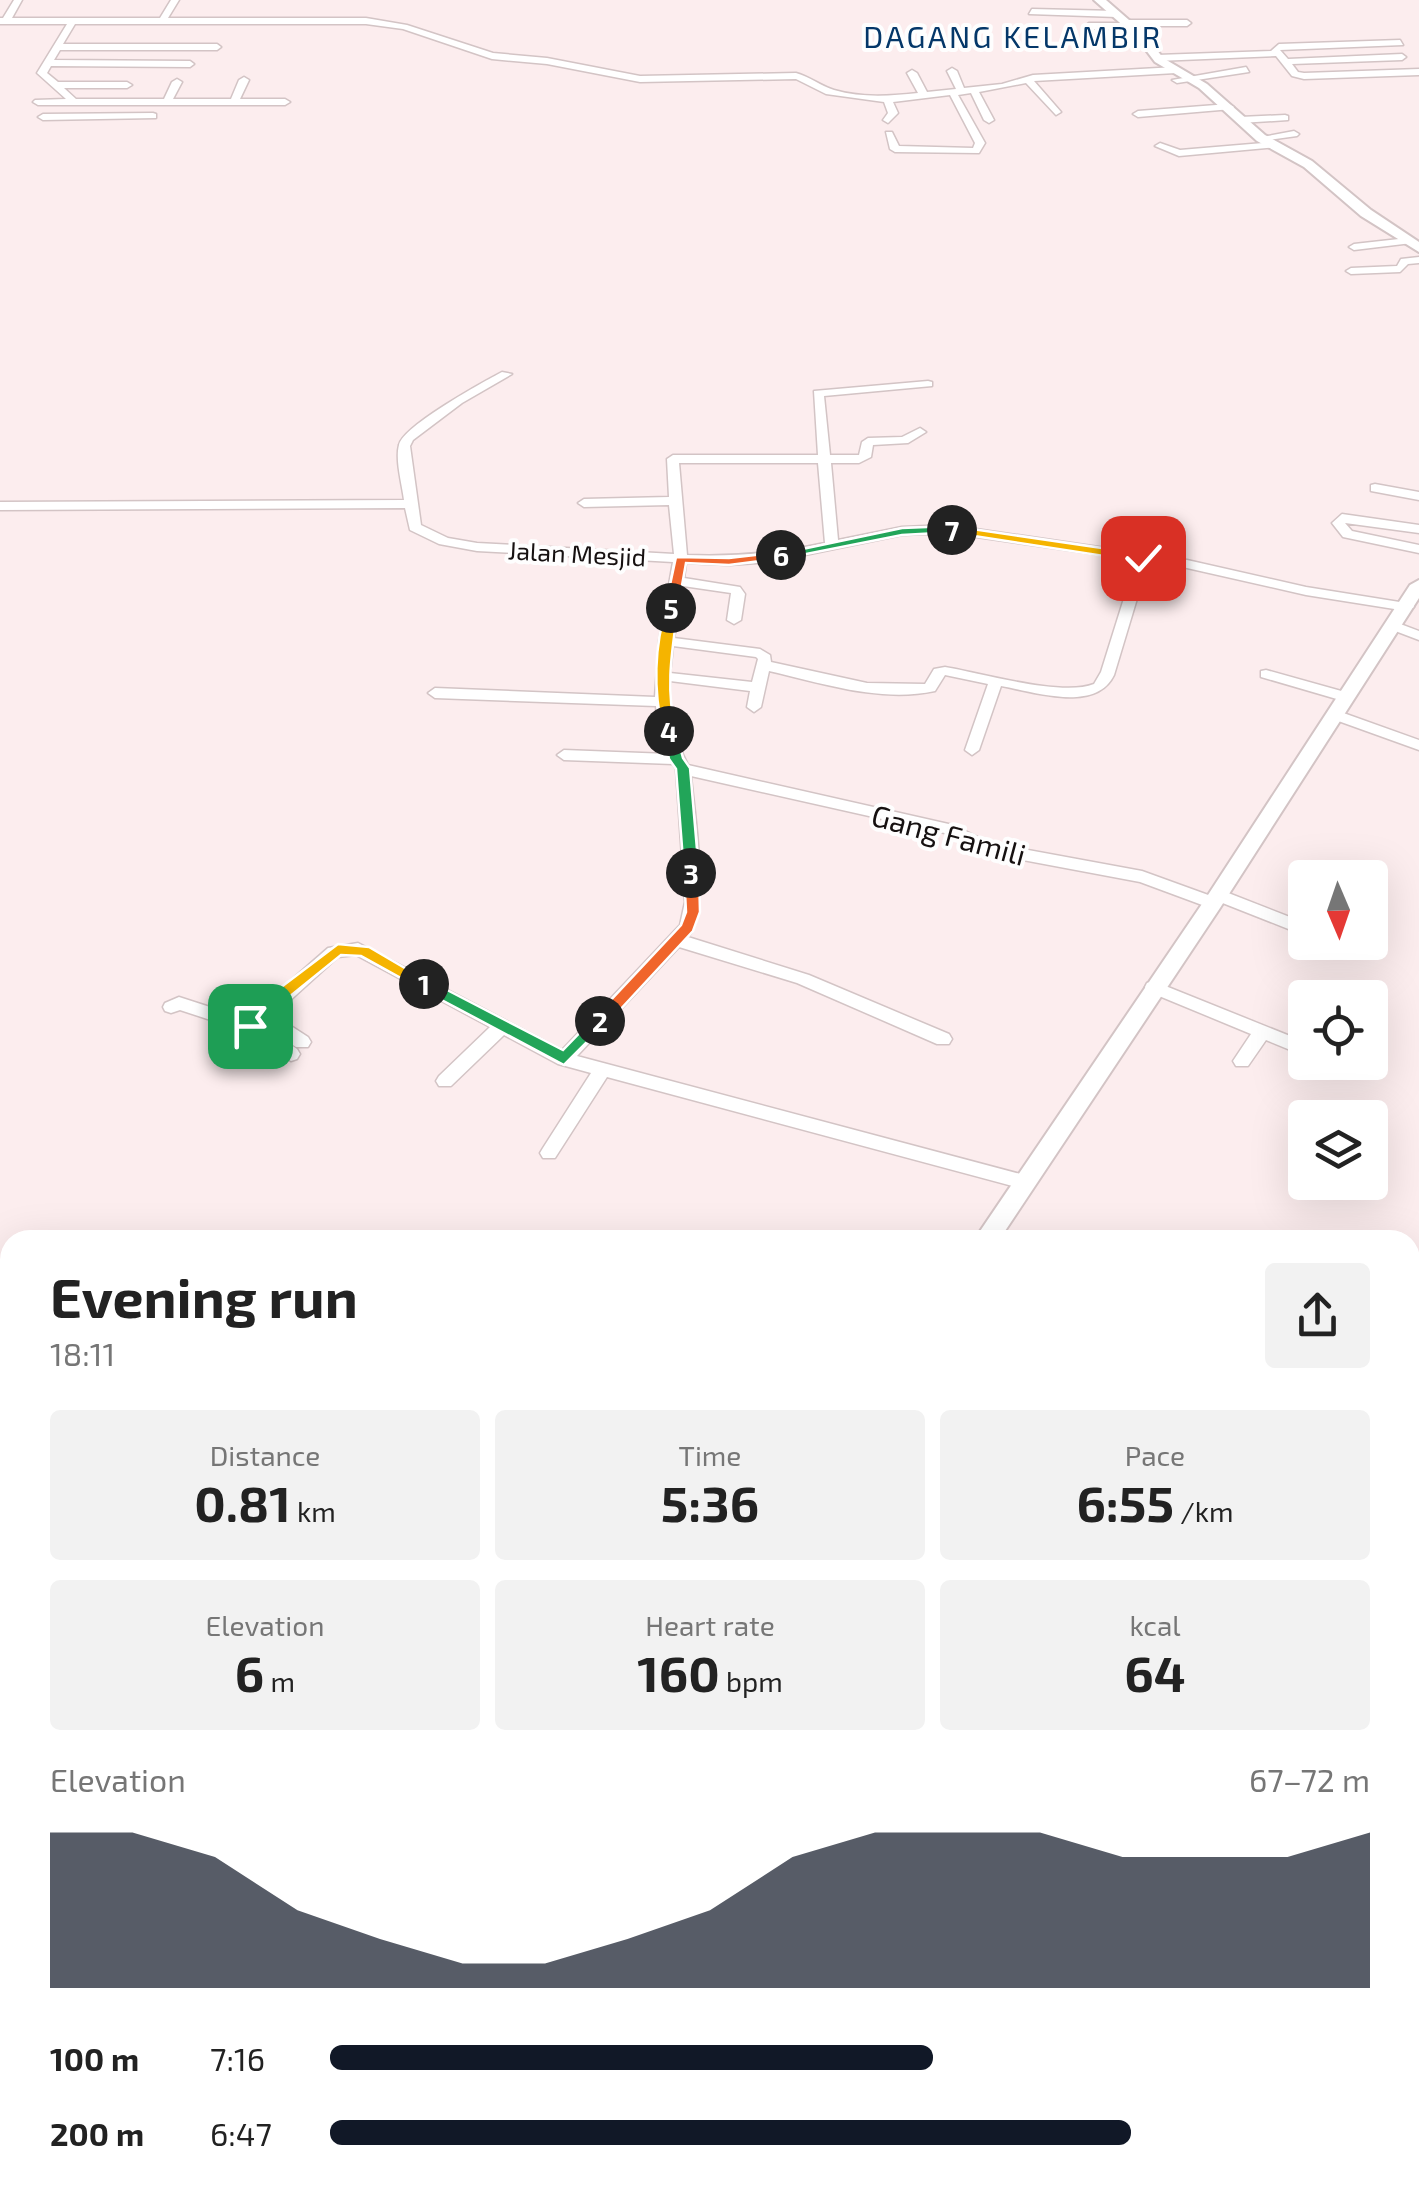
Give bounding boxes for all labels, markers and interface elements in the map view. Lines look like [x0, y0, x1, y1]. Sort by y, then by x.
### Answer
district label: DAGANG KELAMBIR [863, 18, 1163, 54]
pin: 7 [927, 505, 977, 555]
text: 7 [945, 513, 959, 547]
pin [1101, 516, 1186, 601]
pin: 6 [756, 530, 806, 580]
icon: check [1116, 531, 1171, 586]
street label: Jalan Mesjid [507, 534, 647, 572]
text: 6 [773, 538, 789, 572]
pin: 5 [646, 583, 696, 633]
text: 5 [663, 591, 679, 625]
pin: 4 [644, 706, 694, 756]
text: 4 [660, 714, 678, 748]
street label: Gang Famili [868, 796, 1030, 872]
pin: 3 [666, 848, 716, 898]
text: 3 [683, 856, 699, 890]
north arrow [1288, 860, 1388, 960]
map controls [1288, 860, 1388, 1200]
pin: 1 [399, 959, 449, 1009]
text: 1 [418, 967, 430, 1001]
button: locate [1288, 980, 1388, 1080]
pin [208, 984, 293, 1069]
pin: 2 [575, 996, 625, 1046]
icon: arrive [223, 999, 278, 1054]
text: 2 [592, 1004, 608, 1038]
button: layers [1288, 1100, 1388, 1200]
text: Evening run [50, 1263, 358, 1329]
button: share [1265, 1263, 1370, 1368]
text: 18:11 [50, 1334, 115, 1372]
text: Distance [210, 1438, 320, 1472]
text: Time [679, 1438, 741, 1472]
text: Pace [1125, 1438, 1185, 1472]
text: 0.81 [194, 1472, 291, 1532]
text: 5:36 [661, 1472, 759, 1532]
text: 6:55 [1076, 1472, 1174, 1532]
text: km [291, 1494, 336, 1528]
text: /km [1174, 1494, 1234, 1528]
text: Elevation [206, 1608, 324, 1642]
text: Heart rate [645, 1608, 775, 1642]
text: kcal [1129, 1608, 1181, 1642]
text: 6 [235, 1642, 264, 1702]
text: 160 [637, 1642, 720, 1702]
text: 64 [1124, 1642, 1186, 1702]
text: m [264, 1664, 295, 1698]
text: bpm [720, 1664, 783, 1698]
text: Elevation [50, 1760, 186, 1798]
text: 67–72 m [1249, 1760, 1370, 1798]
text: 100 m [50, 2039, 139, 2077]
text: 7:16 [210, 2039, 265, 2077]
text: 200 m [50, 2114, 144, 2152]
text: 6:47 [210, 2114, 272, 2152]

